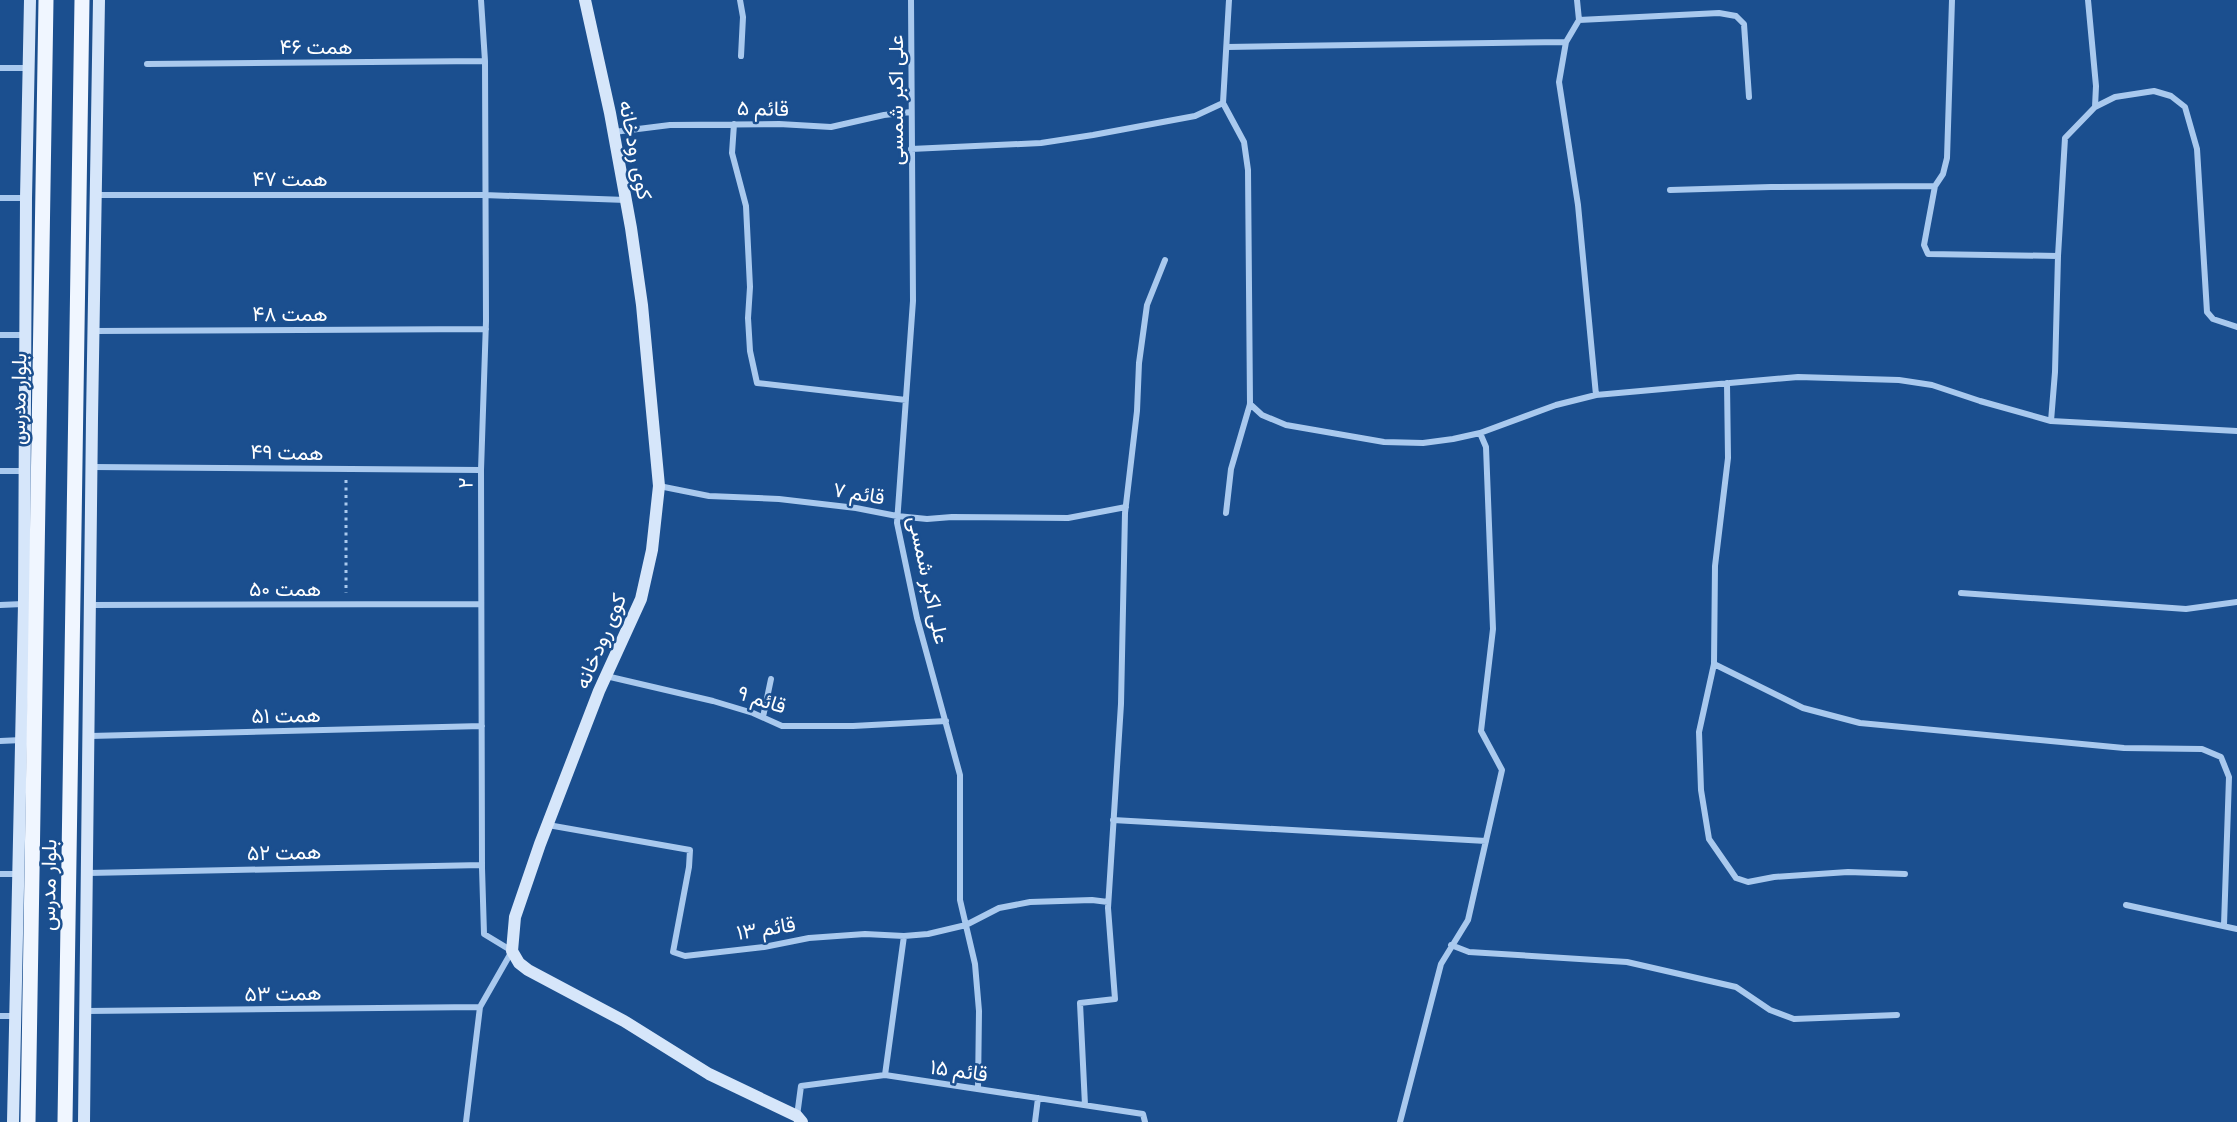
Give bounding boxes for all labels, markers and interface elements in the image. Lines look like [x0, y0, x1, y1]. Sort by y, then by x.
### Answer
street label: همت ۴۶ [279, 32, 353, 61]
street label: علی اکبر شمسی [881, 35, 910, 165]
street label: قائم ۵ [737, 93, 789, 123]
street label: کوی رودخانه [612, 98, 660, 202]
street label: همت ۴۷ [252, 164, 328, 193]
street label: همت ۴۸ [252, 299, 328, 328]
street label: بلوار مدرس [3, 353, 33, 445]
street label: همت ۴۹ [250, 437, 324, 467]
street label: قائم ۷ [831, 475, 887, 511]
street label: ۲ [450, 477, 480, 489]
street label: علی اکبر شمسی [901, 513, 957, 647]
street label: همت ۵۰ [249, 574, 321, 603]
street label: کوی رودخانه [567, 589, 633, 693]
street label: قائم ۹ [734, 678, 790, 720]
street label: همت ۵۱ [251, 700, 321, 730]
street label: همت ۵۲ [247, 837, 321, 867]
street label: بلوار مدرس [33, 839, 63, 931]
street label: قائم ۱۳ [734, 909, 798, 947]
street label: همت ۵۳ [244, 978, 322, 1008]
street label: قائم ۱۵ [928, 1052, 990, 1088]

